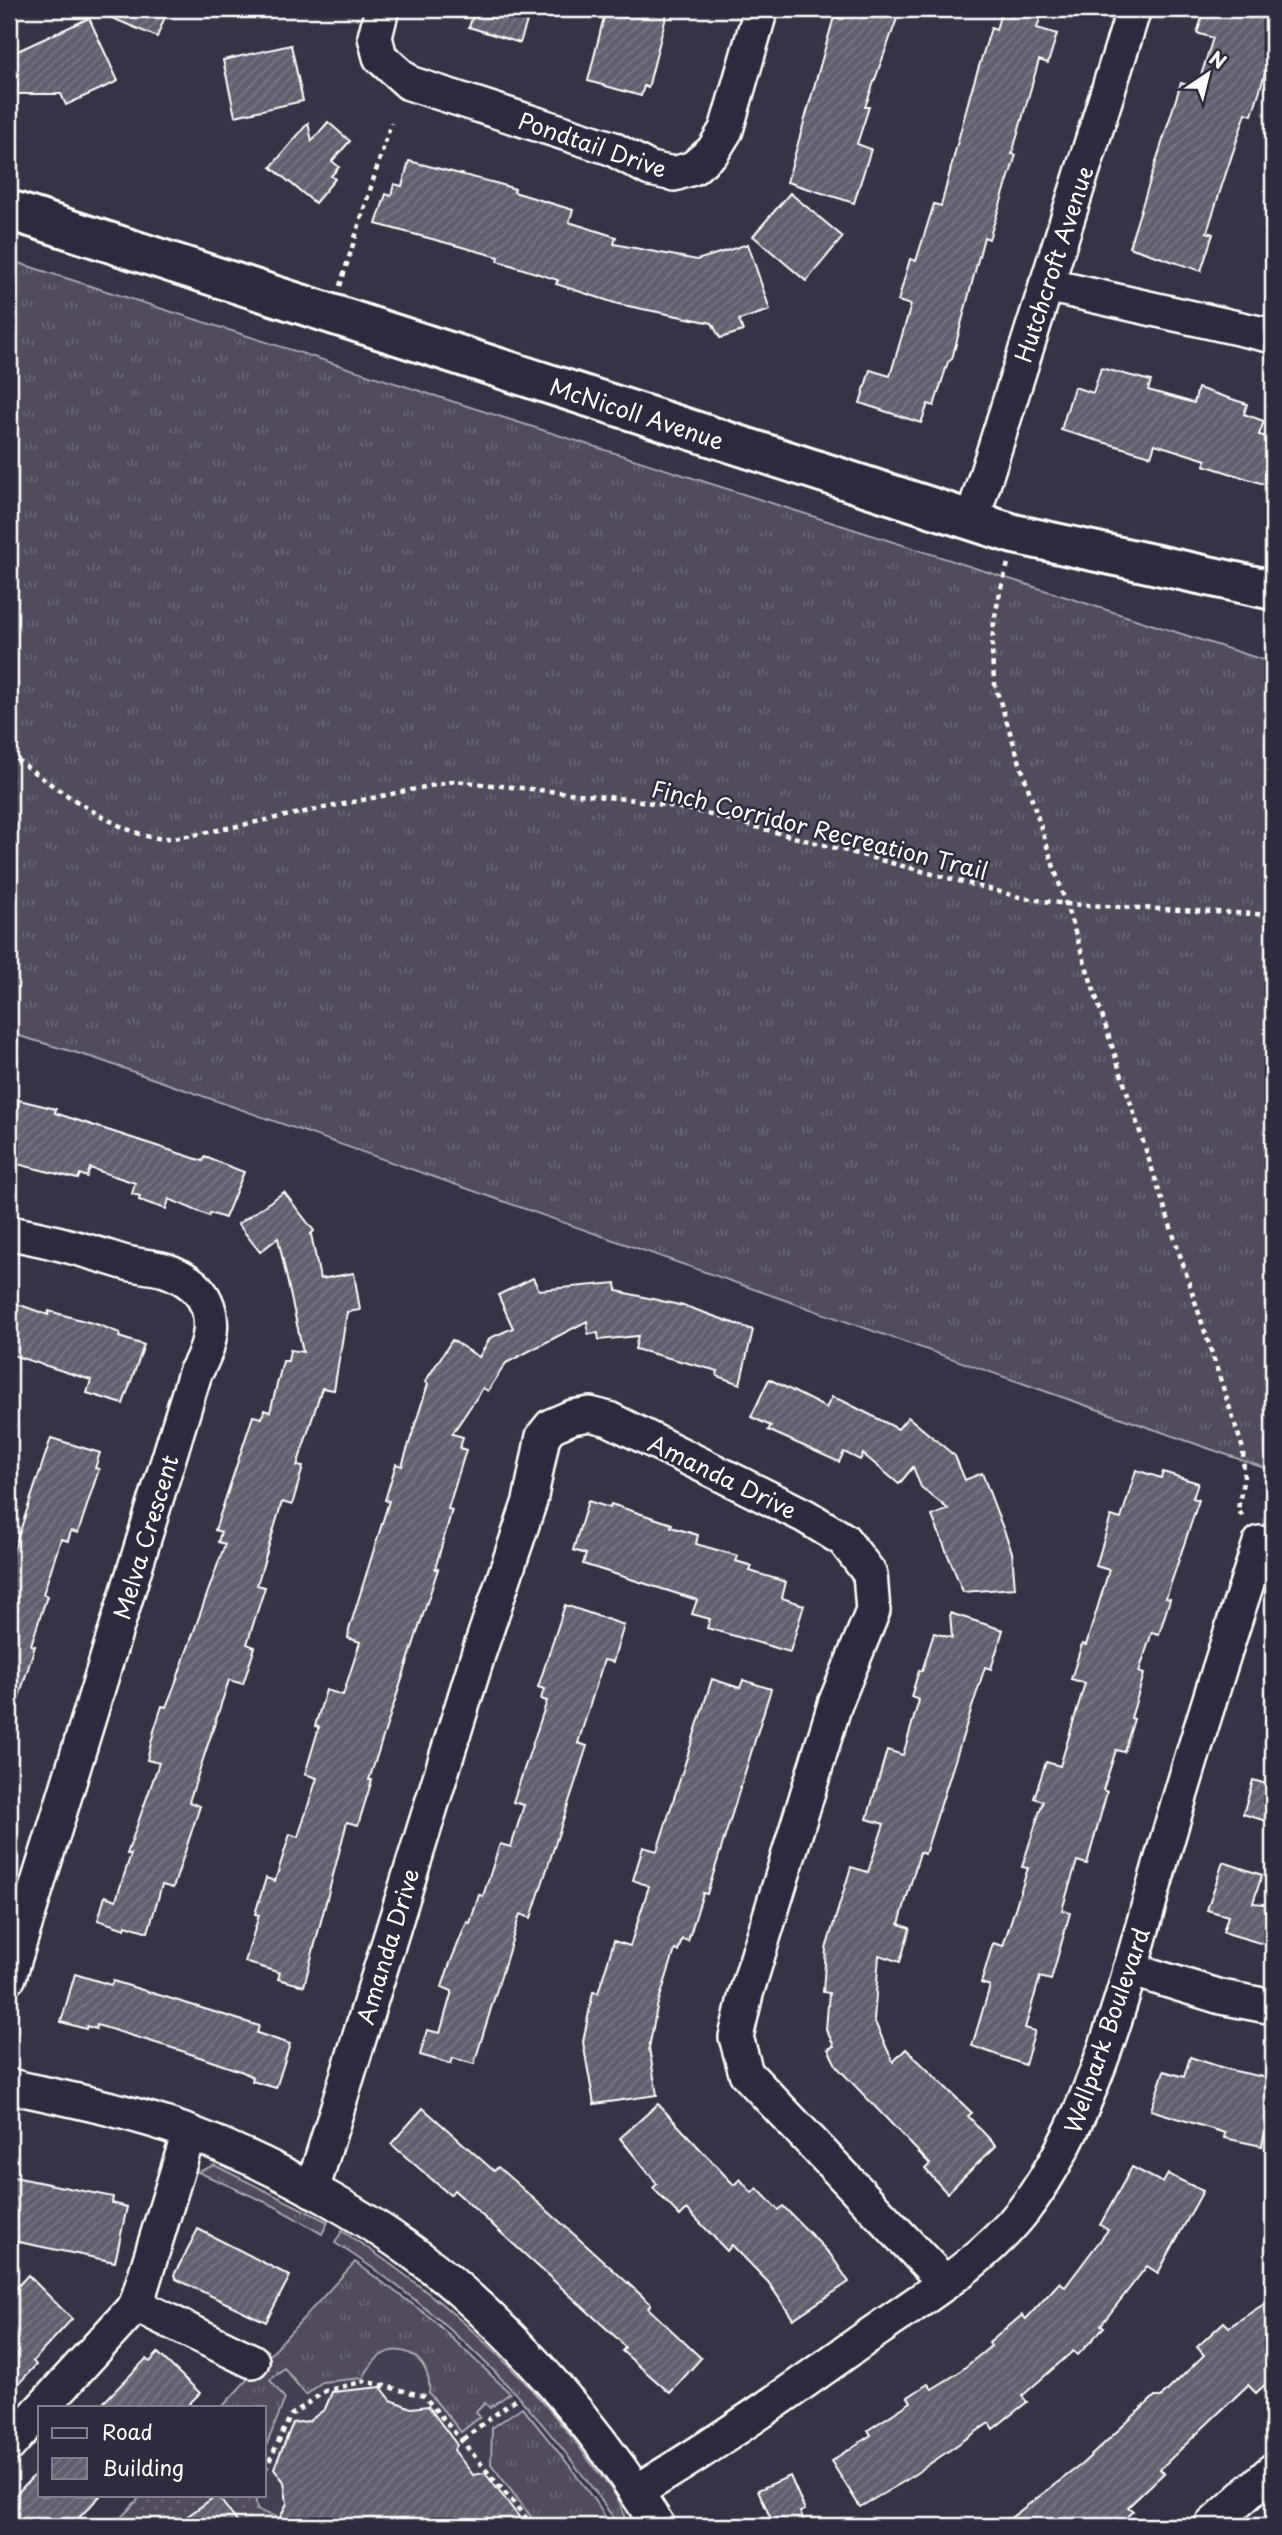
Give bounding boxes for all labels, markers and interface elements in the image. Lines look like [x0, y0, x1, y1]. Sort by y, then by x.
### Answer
north arrow [1174, 38, 1244, 108]
text: N [1204, 43, 1233, 75]
street label: Pondtail Drive [514, 102, 672, 186]
street label: Hutchcroft Avenue [1005, 161, 1101, 367]
street label: McNicoll Avenue [545, 368, 729, 458]
street label: Finch Corridor Recreation Trail [648, 770, 992, 888]
street label: Amanda Drive [643, 1425, 803, 1527]
street label: Melva Crescent [103, 1450, 187, 1624]
street label: Amanda Drive [347, 1864, 427, 2028]
street label: Wellpark Boulevard [1054, 1923, 1158, 2137]
legend [38, 2406, 266, 2496]
text: Road [102, 2415, 153, 2447]
text: Building [102, 2451, 184, 2483]

